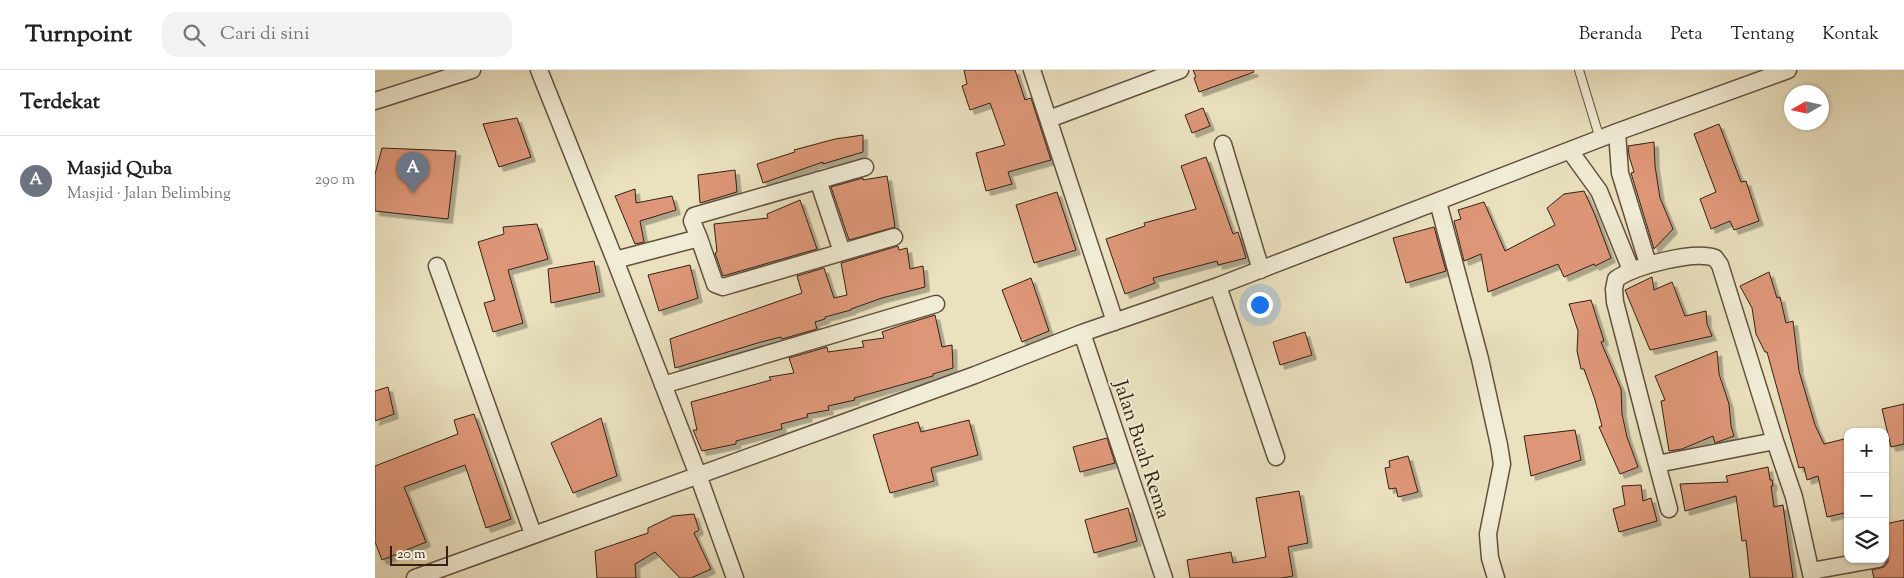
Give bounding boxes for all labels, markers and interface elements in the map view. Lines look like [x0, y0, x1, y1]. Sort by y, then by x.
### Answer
search box [162, 12, 512, 57]
text: Turnpoint [25, 18, 132, 52]
icon: search [180, 21, 208, 49]
text: Cari di sini [220, 21, 310, 48]
text: Beranda [1579, 22, 1642, 48]
text: Peta [1670, 22, 1703, 48]
text: Tentang [1731, 22, 1794, 48]
text: Kontak [1822, 22, 1879, 48]
north arrow [1784, 85, 1829, 130]
text: Terdekat [20, 88, 100, 118]
pin: A [397, 152, 429, 193]
text: Masjid Quba [67, 156, 172, 183]
text: A [30, 169, 43, 192]
text: 290 m [315, 169, 355, 192]
text: Masjid · Jalan Belimbing [67, 183, 231, 206]
your location [1247, 292, 1273, 318]
street label: Jalan Buah Rema [1104, 376, 1177, 523]
map controls [1844, 428, 1889, 563]
button: + [1844, 428, 1889, 473]
button: − [1844, 473, 1889, 518]
button: layers [1844, 518, 1889, 563]
scale bar [390, 543, 447, 566]
text: 20 m [397, 545, 426, 565]

